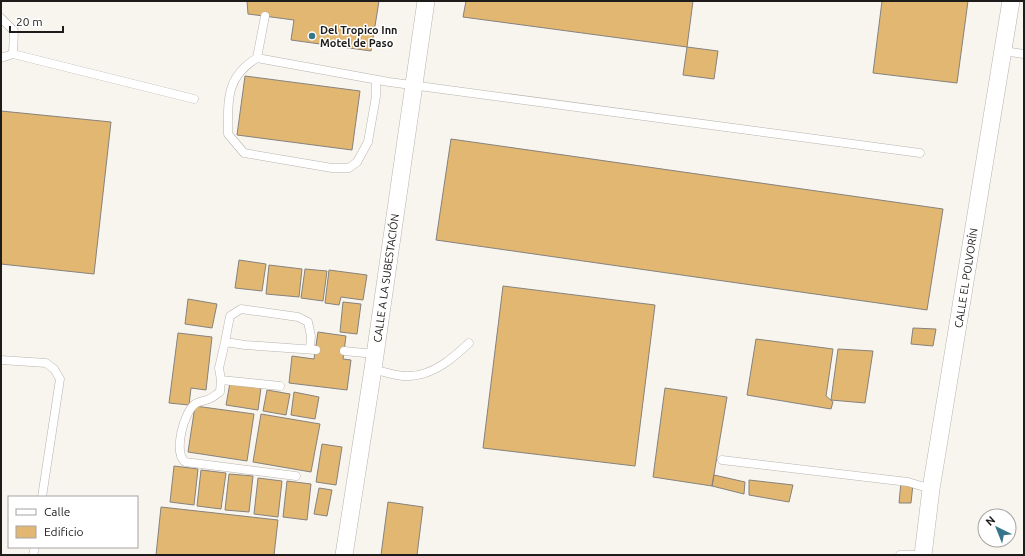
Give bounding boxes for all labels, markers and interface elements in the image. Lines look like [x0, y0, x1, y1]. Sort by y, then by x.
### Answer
scale bar [10, 8, 63, 34]
text: 20 m [16, 15, 43, 28]
place label: Del Tropico Inn Motel de Paso [320, 24, 398, 49]
marker: Del Tropico Inn Motel de Paso [307, 31, 317, 41]
street label: CALLE A LA SUBESTACIÓN [370, 213, 401, 343]
street label: CALLE EL POLVORÍN [951, 227, 980, 329]
legend [8, 496, 138, 548]
text: Calle [44, 505, 70, 518]
north arrow [977, 508, 1017, 548]
text: N [983, 513, 997, 528]
text: Edificio [44, 525, 84, 538]

